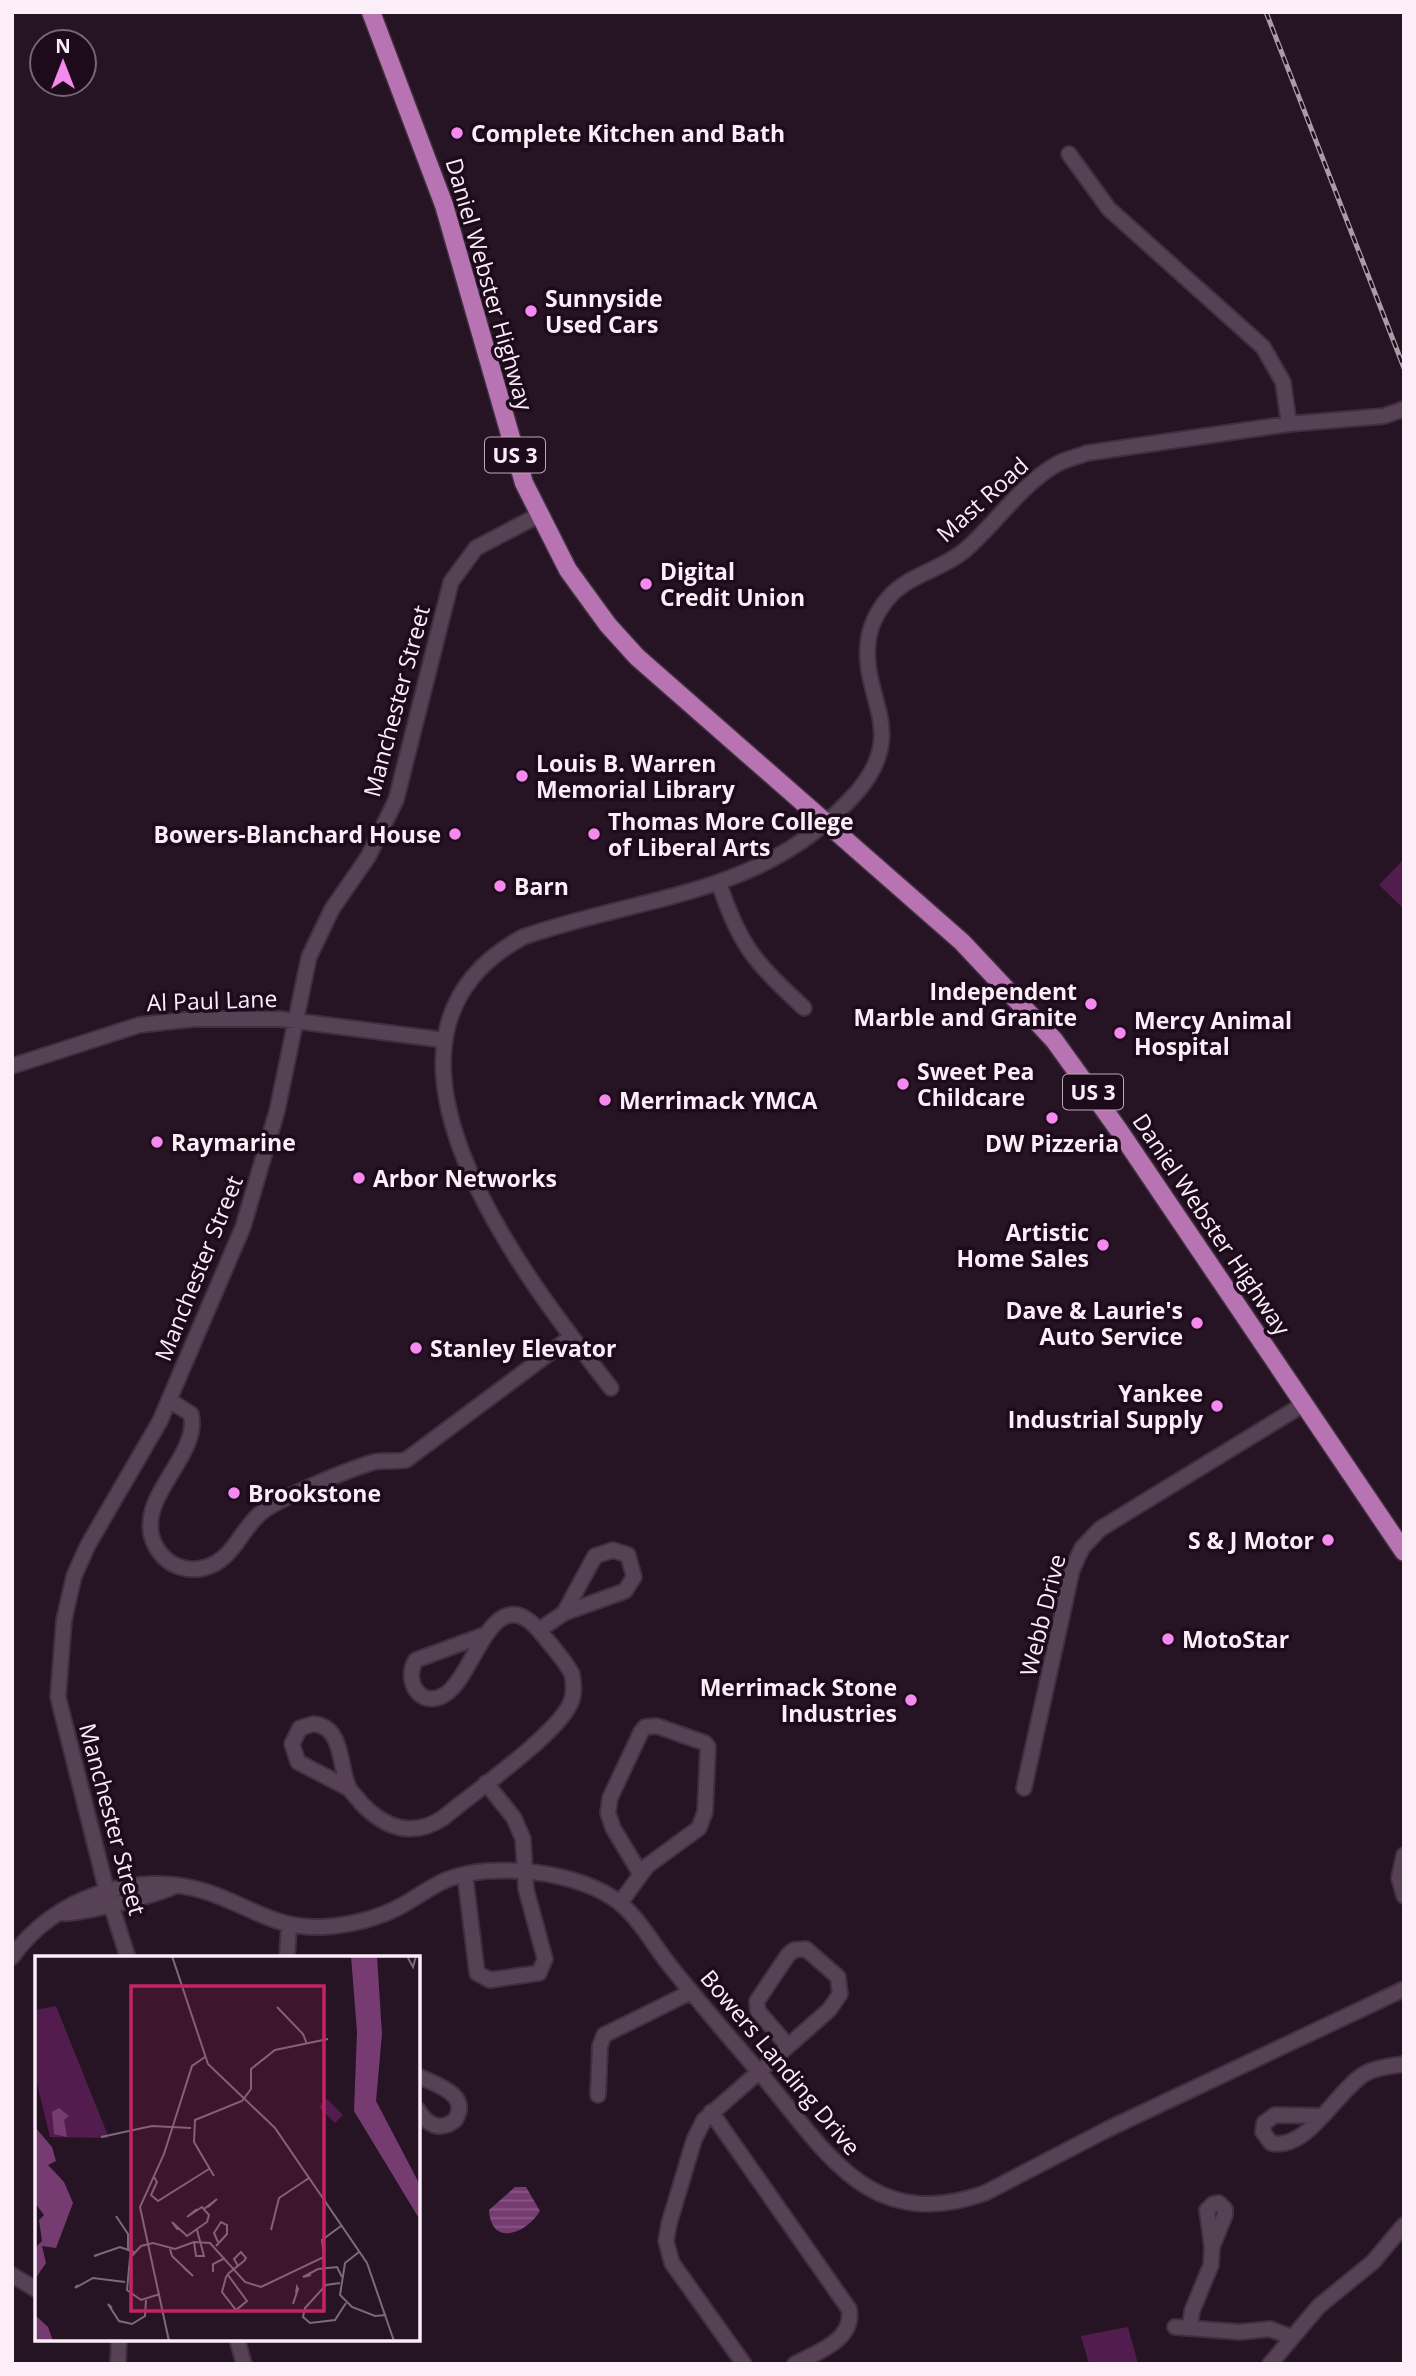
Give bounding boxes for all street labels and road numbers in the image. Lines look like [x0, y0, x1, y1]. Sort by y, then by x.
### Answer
street label: Daniel Webster Highway [439, 154, 542, 414]
road number: US 3 [485, 438, 545, 472]
street label: Mast Road [929, 449, 1035, 549]
street label: Manchester Street [355, 602, 437, 800]
street label: Al Paul Lane [146, 982, 278, 1018]
road number: US 3 [1063, 1074, 1123, 1110]
street label: Daniel Webster Highway [1126, 1107, 1299, 1342]
street label: Manchester Street [146, 1171, 250, 1365]
street label: Webb Drive [1011, 1551, 1073, 1679]
street label: Manchester Street [72, 1720, 154, 1918]
street label: Bowers Landing Drive [694, 1962, 868, 2162]

